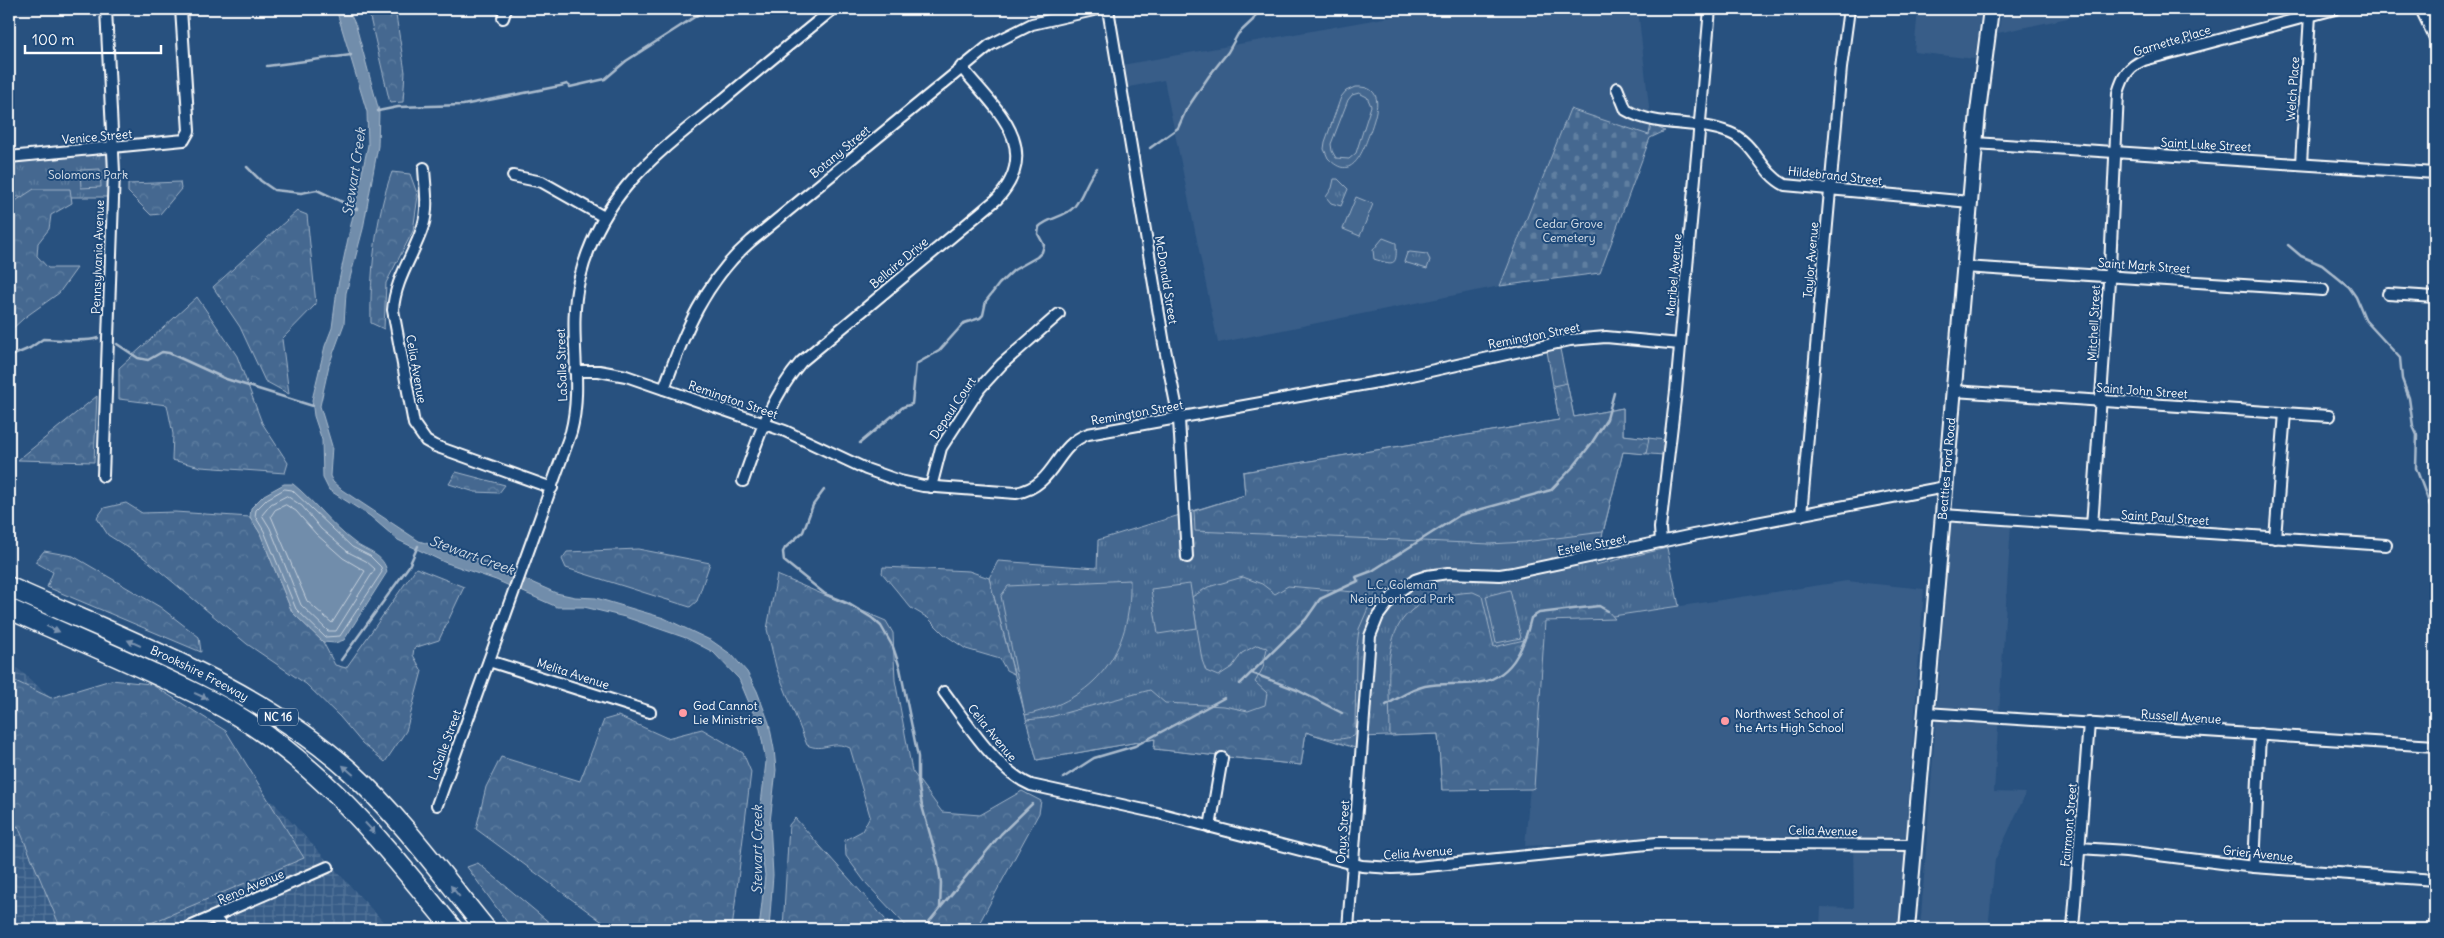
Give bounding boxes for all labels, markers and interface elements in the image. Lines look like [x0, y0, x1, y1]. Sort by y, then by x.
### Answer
scale bar [25, 22, 161, 54]
street label: Garnette Place [2131, 22, 2212, 59]
text: 100 m [32, 30, 74, 49]
street label: Welch Place [2283, 56, 2302, 122]
street label: Botany Street [807, 122, 873, 181]
street label: Venice Street [61, 126, 133, 147]
water label: Stewart Creek [338, 126, 370, 217]
street label: Saint Luke Street [2160, 135, 2252, 154]
street label: Hildebrand Street [1787, 163, 1883, 188]
park label: Solomons Park [48, 167, 128, 182]
street label: Pennsylvania Avenue [88, 200, 107, 314]
park label: Cedar Grove Cemetery [1535, 216, 1603, 245]
street label: Taylor Avenue [1800, 221, 1821, 299]
street label: Maribel Avenue [1662, 233, 1685, 317]
street label: Bellaire Drive [866, 234, 931, 291]
street label: McDonald Street [1152, 235, 1181, 325]
street label: Saint Mark Street [2097, 255, 2191, 276]
street label: Mitchell Street [2084, 285, 2103, 361]
street label: Remington Street [1487, 319, 1581, 352]
street label: LaSalle Street [553, 328, 570, 402]
street label: Celia Avenue [403, 333, 430, 404]
street label: Depaul Court [926, 374, 979, 442]
street label: Remington Street [687, 377, 780, 422]
street label: Saint John Street [2096, 380, 2188, 401]
street label: Remington Street [1090, 397, 1184, 428]
street label: Beatties Ford Road [1935, 417, 1958, 520]
street label: Saint Paul Street [2120, 507, 2210, 528]
water label: Stewart Creek [427, 531, 518, 579]
street label: Estelle Street [1556, 531, 1628, 559]
park label: L.C. Coleman Neighborhood Park [1350, 577, 1454, 606]
one-way arrow [46, 626, 60, 634]
one-way arrow [126, 639, 141, 648]
street label: Brookshire Freeway [148, 642, 251, 704]
street label: Melita Avenue [535, 655, 611, 692]
one-way arrow [194, 693, 208, 701]
place label: God Cannot Lie Ministries [693, 698, 763, 727]
street label: Celia Avenue [965, 701, 1020, 764]
place label: Northwest School of the Arts High School [1735, 706, 1844, 735]
street label: Russell Avenue [2140, 706, 2222, 727]
marker: God Cannot Lie Ministries [677, 707, 689, 719]
street label: LaSalle Street [425, 708, 464, 782]
road number: NC 16 [258, 709, 298, 726]
marker: Northwest School of the Arts High School [1719, 715, 1731, 727]
one-way arrow [341, 764, 354, 775]
street label: Fairmont Street [2057, 783, 2080, 867]
street label: Onyx Street [1333, 800, 1352, 864]
water label: Stewart Creek [748, 805, 766, 895]
one-way arrow [364, 822, 376, 834]
street label: Celia Avenue [1788, 822, 1858, 839]
street label: Grier Avenue [2222, 842, 2294, 865]
street label: Celia Avenue [1383, 843, 1453, 862]
street label: Reno Avenue [215, 866, 286, 907]
one-way arrow [450, 885, 461, 898]

